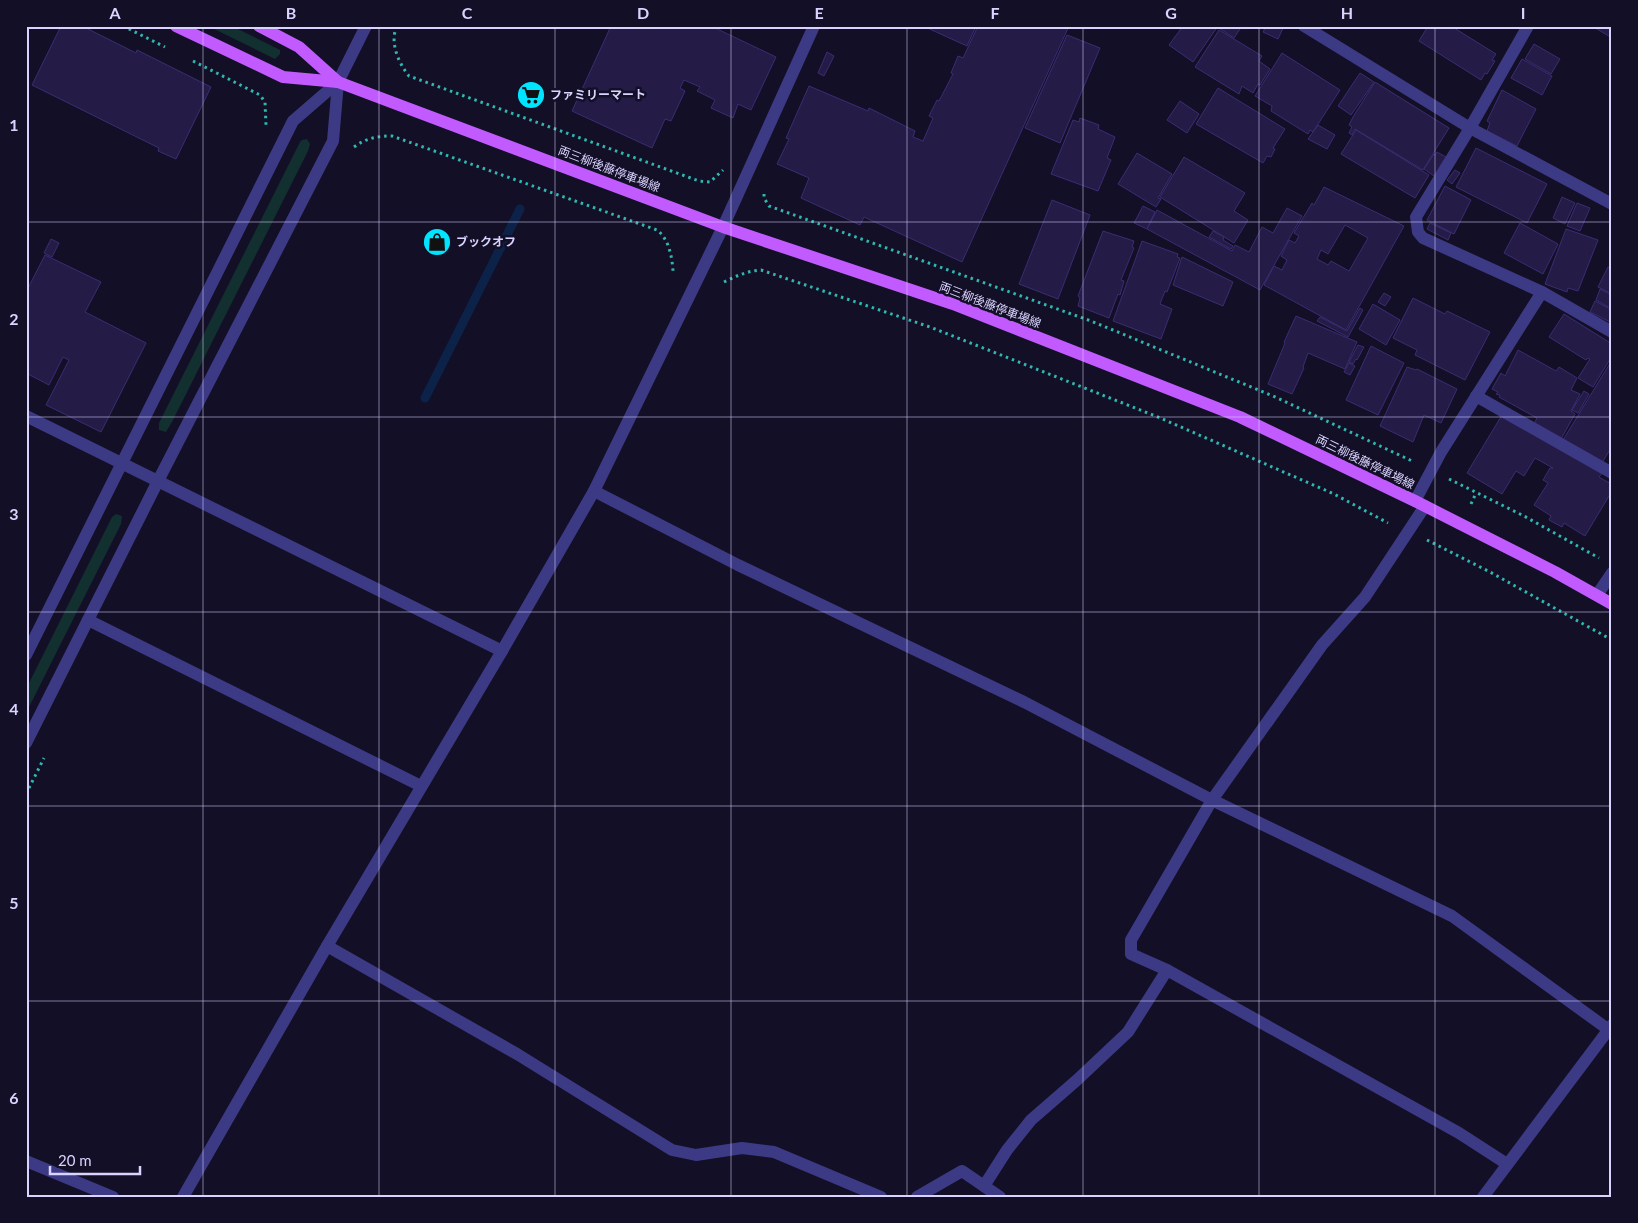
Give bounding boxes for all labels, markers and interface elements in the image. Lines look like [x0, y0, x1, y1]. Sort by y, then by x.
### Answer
text: A [108, 3, 121, 22]
text: B [286, 3, 296, 22]
text: C [462, 3, 473, 22]
text: D [637, 3, 649, 22]
text: E [814, 3, 824, 22]
text: F [990, 3, 1000, 22]
text: G [1165, 3, 1177, 22]
text: H [1341, 3, 1353, 22]
text: I [1521, 3, 1525, 22]
supermarket icon: ファミリーマート [516, 80, 546, 110]
place label: ファミリーマート [550, 87, 646, 102]
text: 1 [9, 115, 19, 134]
street label: 両三柳後藤停車場線 [556, 142, 662, 195]
shop icon: ブックオフ [422, 227, 452, 257]
place label: ブックオフ [456, 234, 516, 249]
street label: 両三柳後藤停車場線 [937, 278, 1043, 331]
text: 2 [9, 309, 19, 328]
street label: 両三柳後藤停車場線 [1313, 431, 1417, 492]
text: 3 [9, 504, 19, 523]
text: 4 [9, 699, 19, 718]
text: 5 [9, 893, 19, 912]
text: 6 [9, 1088, 19, 1107]
scale bar [50, 1143, 140, 1175]
text: 20 m [58, 1151, 92, 1169]

